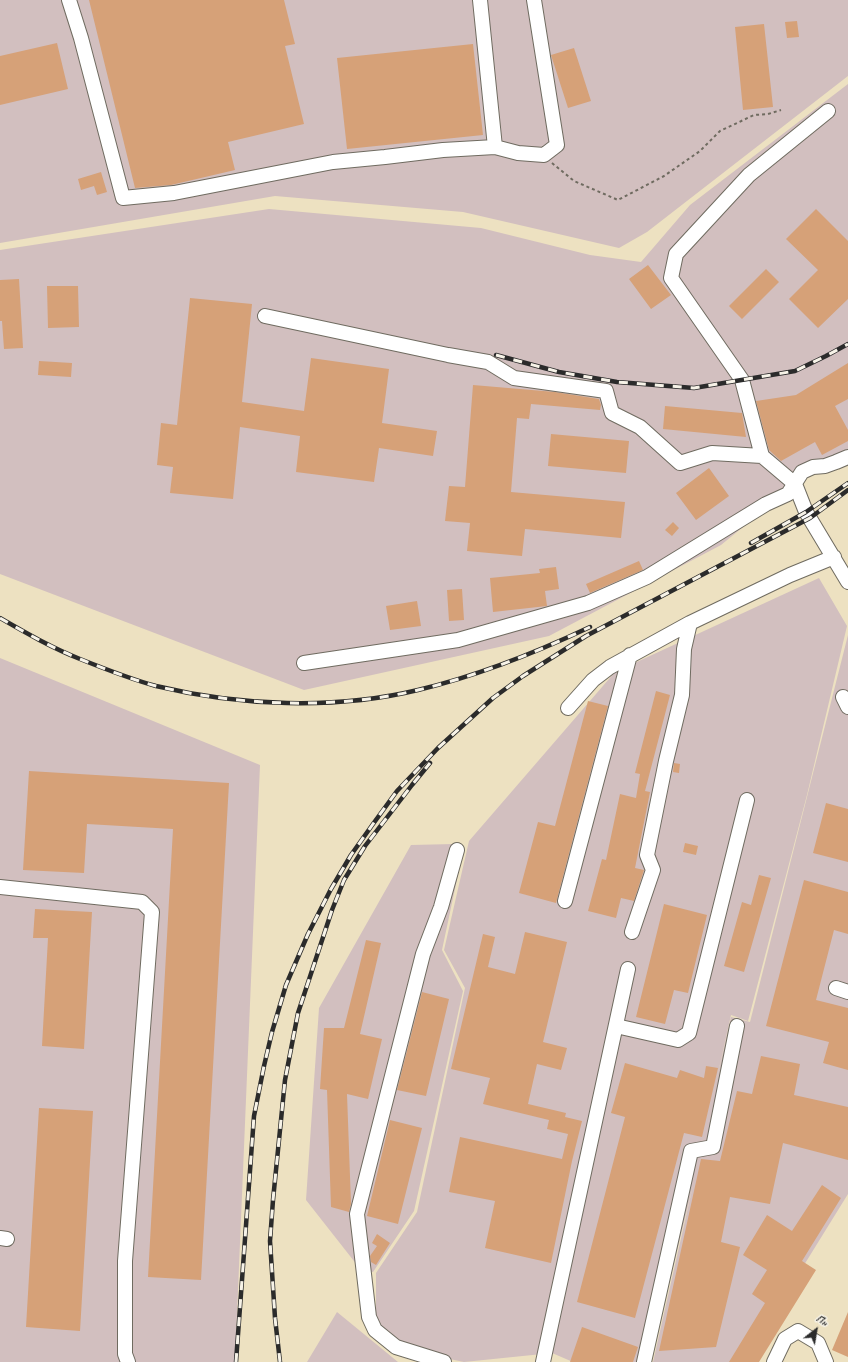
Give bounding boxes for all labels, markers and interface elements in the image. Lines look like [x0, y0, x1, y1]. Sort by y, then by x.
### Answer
north arrow [796, 1310, 836, 1350]
text: Пн [814, 1311, 831, 1329]

